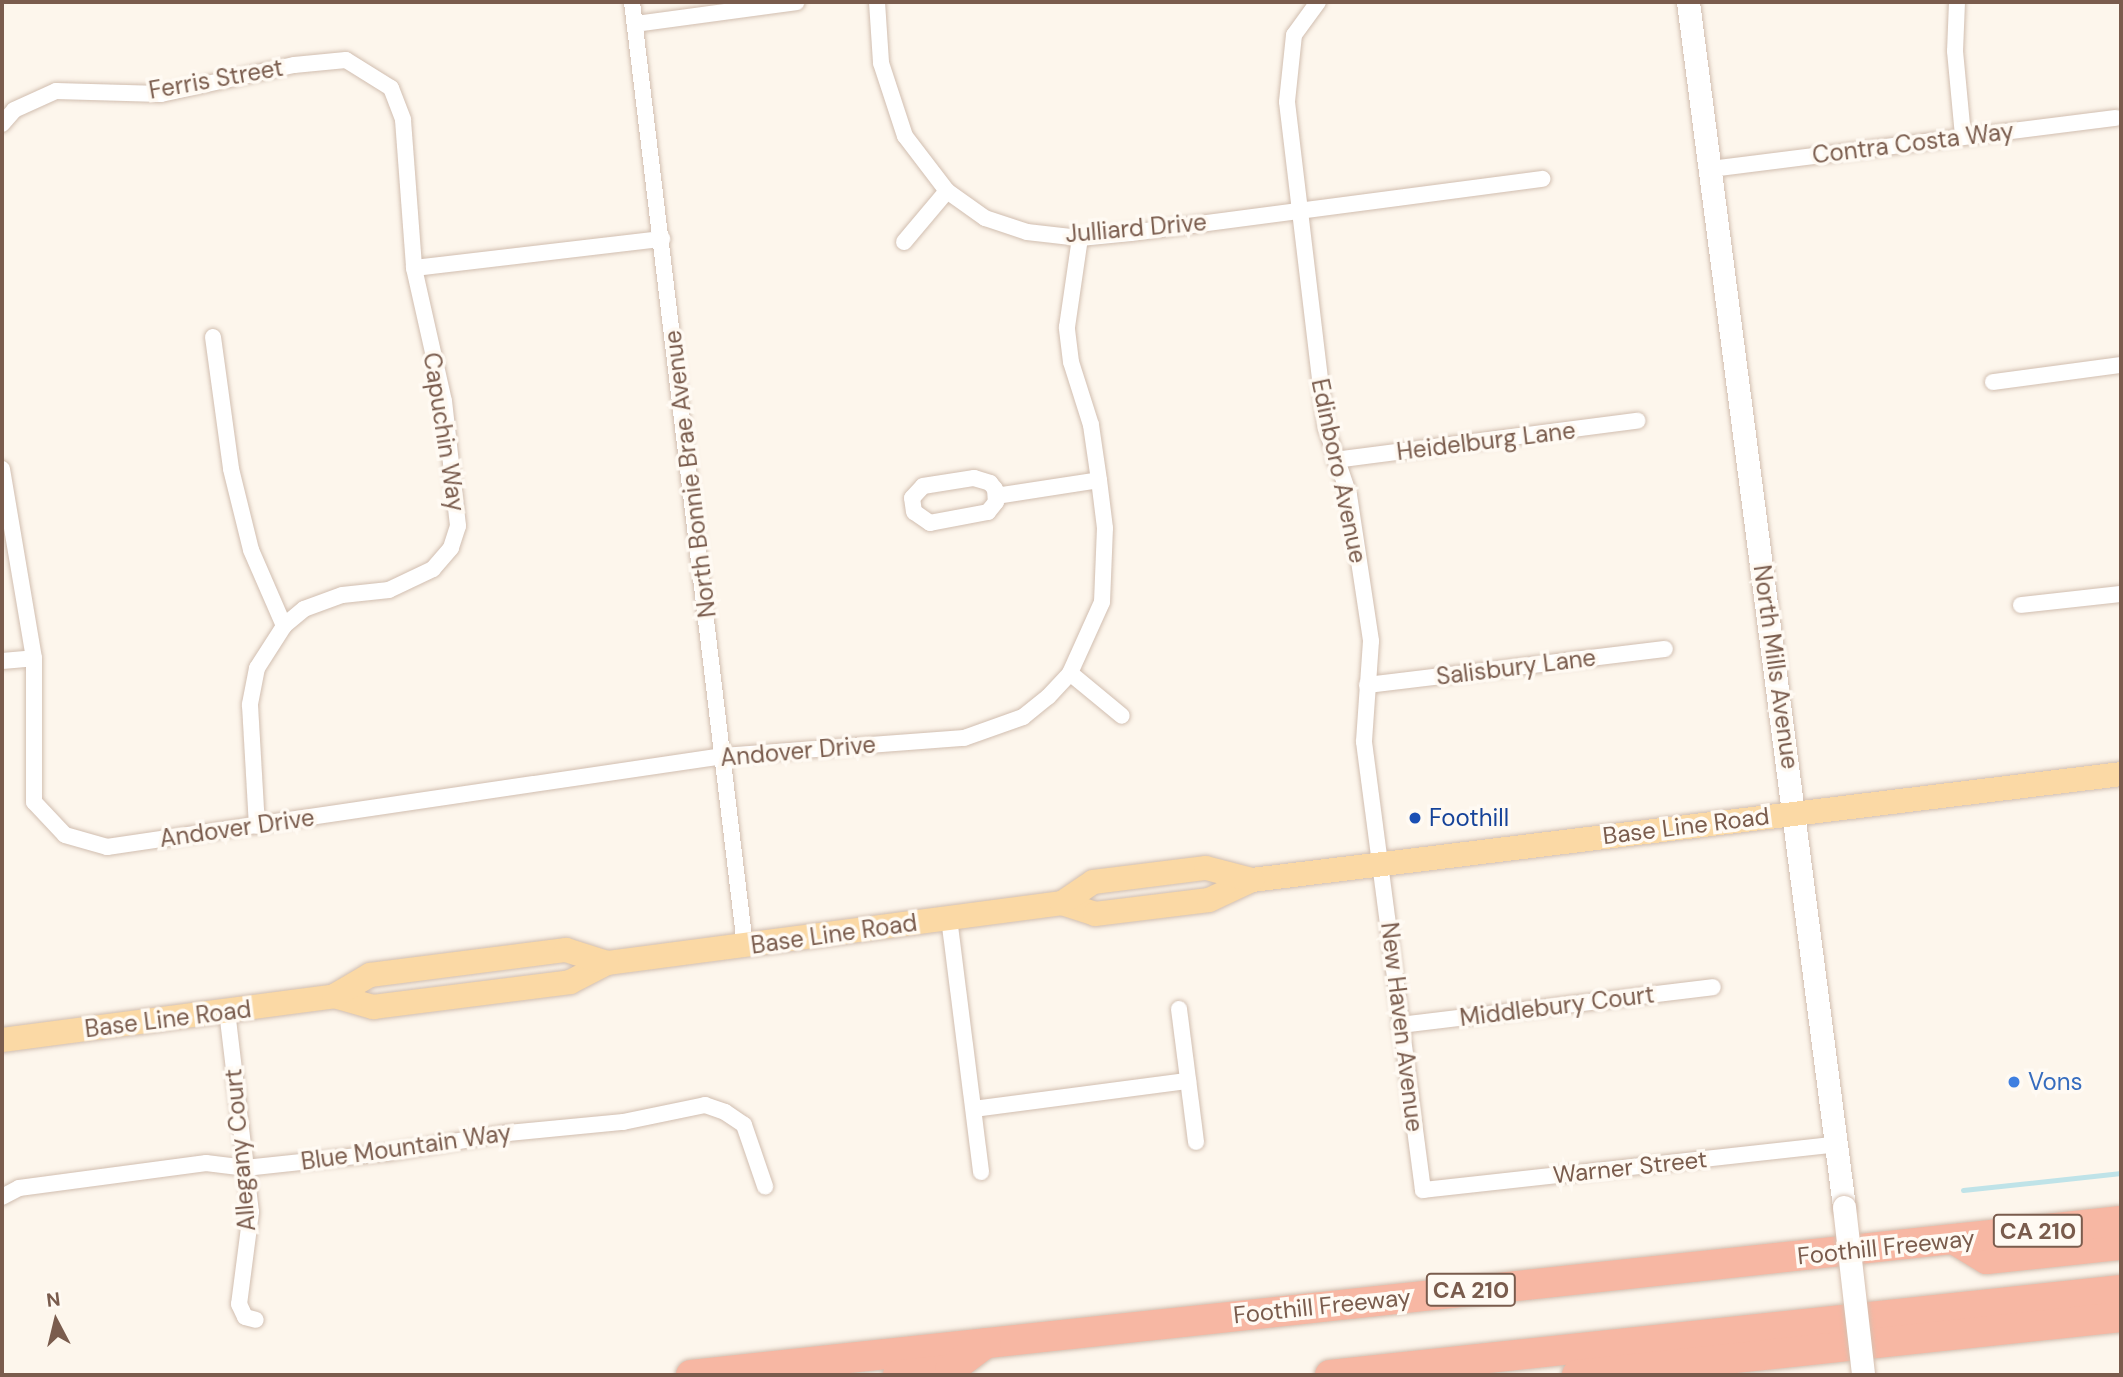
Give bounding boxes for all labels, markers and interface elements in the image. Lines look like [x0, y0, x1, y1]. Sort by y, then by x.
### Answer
street label: Ferris Street [147, 53, 285, 105]
street label: Contra Costa Way [1811, 116, 2015, 170]
street label: Julliard Drive [1064, 207, 1208, 249]
street label: North Bonnie Brae Avenue [658, 329, 722, 619]
street label: Capuchin Way [417, 350, 471, 514]
street label: Edinboro Avenue [1305, 376, 1373, 566]
street label: Heidelburg Lane [1395, 416, 1577, 466]
street label: North Mills Avenue [1747, 563, 1805, 771]
street label: Salisbury Lane [1435, 643, 1597, 691]
street label: Andover Drive [719, 730, 877, 772]
street label: Base Line Road [1601, 801, 1771, 851]
street label: Andover Drive [158, 803, 316, 853]
place label: Foothill [1429, 804, 1509, 832]
marker: Foothill [1407, 810, 1423, 826]
street label: Base Line Road [749, 908, 919, 960]
street label: New Haven Avenue [1375, 921, 1429, 1133]
street label: Middlebury Court [1458, 980, 1656, 1032]
street label: Base Line Road [83, 994, 253, 1044]
street label: Allegany Court [219, 1067, 261, 1233]
place label: Vons [2028, 1068, 2083, 1096]
marker: Vons [2006, 1074, 2022, 1090]
street label: Blue Mountain Way [299, 1118, 513, 1176]
street label: Warner Street [1552, 1145, 1708, 1189]
road number: CA 210 [1993, 1212, 2084, 1250]
street label: Foothill Freeway [1796, 1223, 1976, 1271]
road number: CA 210 [1426, 1270, 1516, 1310]
street label: Foothill Freeway [1232, 1282, 1412, 1330]
north arrow [21, 1286, 91, 1356]
text: N [45, 1286, 62, 1313]

